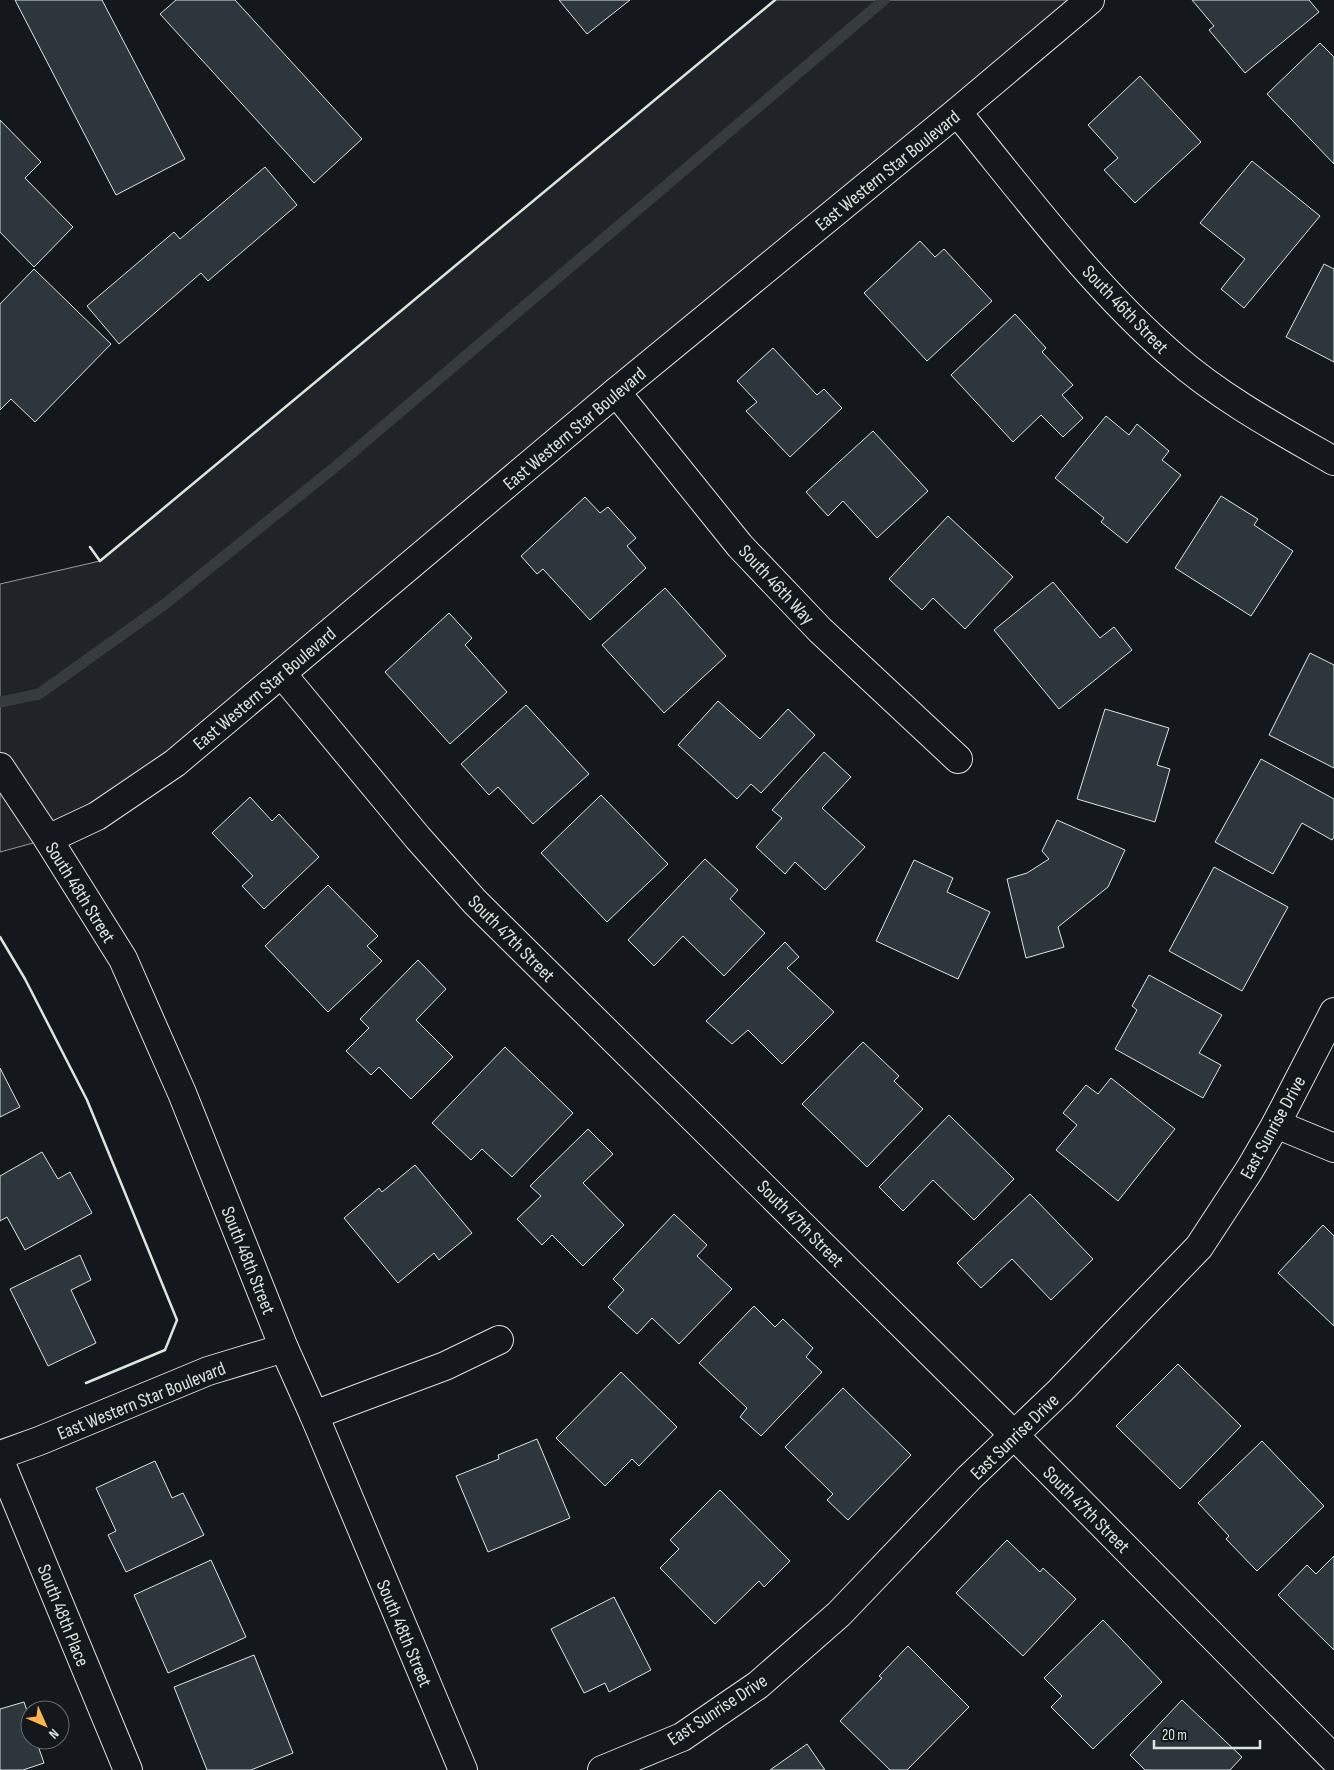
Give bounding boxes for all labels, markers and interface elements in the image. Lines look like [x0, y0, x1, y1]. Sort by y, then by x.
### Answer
street label: East Western Star Boulevard [811, 106, 965, 237]
street label: South 46th Street [1077, 261, 1173, 359]
street label: East Western Star Boulevard [499, 363, 651, 496]
street label: South 46th Way [733, 540, 819, 630]
street label: East Western Star Boulevard [189, 623, 341, 756]
street label: South 48th Street [40, 838, 120, 948]
street label: South 47th Street [463, 891, 559, 987]
street label: East Sunrise Drive [1236, 1072, 1311, 1183]
street label: South 47th Street [752, 1176, 848, 1272]
street label: South 48th Street [216, 1203, 280, 1318]
street label: East Western Star Boulevard [54, 1357, 229, 1446]
street label: East Sunrise Drive [966, 1389, 1064, 1485]
street label: South 47th Street [1038, 1462, 1134, 1558]
street label: South 48th Place [32, 1561, 94, 1670]
street label: South 48th Street [371, 1576, 437, 1691]
street label: East Sunrise Drive [664, 1669, 772, 1751]
north arrow [20, 1700, 70, 1750]
scale bar [1154, 1718, 1260, 1750]
text: N [45, 1725, 62, 1742]
text: 20 m [1162, 1726, 1187, 1745]

